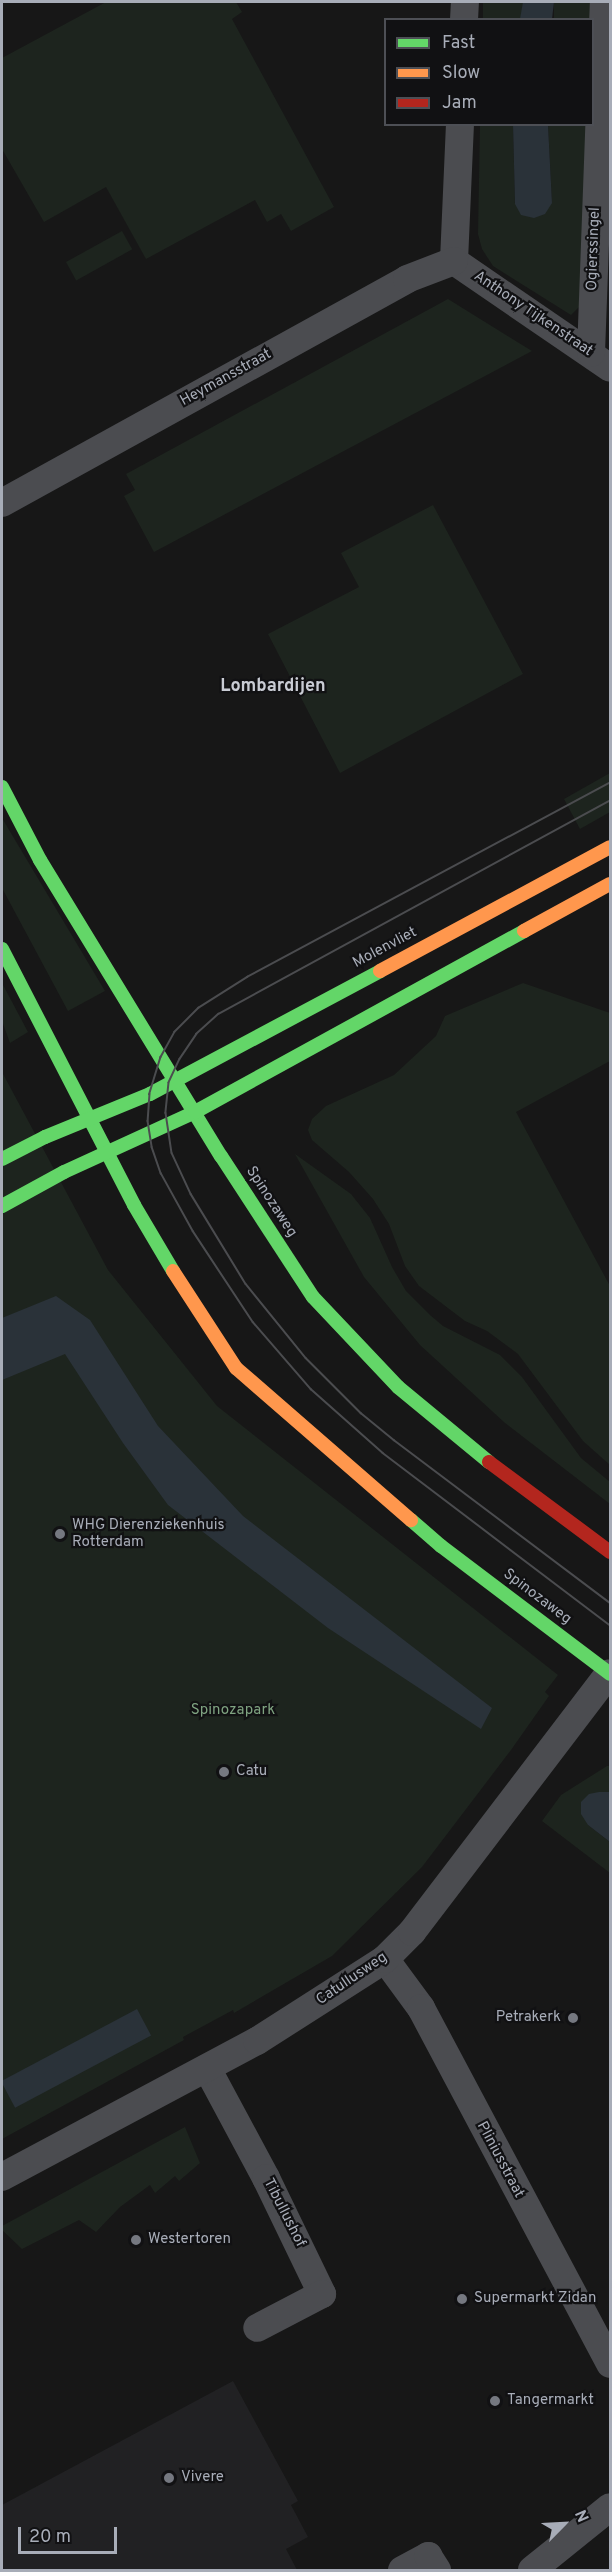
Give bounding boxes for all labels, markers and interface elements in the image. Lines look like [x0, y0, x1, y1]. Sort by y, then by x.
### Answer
legend [384, 18, 594, 126]
text: Fast [442, 32, 475, 55]
text: Slow [442, 62, 480, 85]
text: Jam [442, 92, 477, 115]
street label: Ogierssingel [584, 207, 604, 291]
street label: Anthony Tijkenstraat [470, 267, 596, 361]
street label: Heymansstraat [177, 346, 275, 410]
district label: Lombardijen [220, 676, 326, 698]
street label: Molenvliet [350, 924, 420, 972]
street label: Spinozaweg [241, 1163, 301, 1241]
place label: WHG Dierenziekenhuis Rotterdam [72, 1516, 225, 1551]
marker: WHG Dierenziekenhuis Rotterdam [53, 1527, 67, 1541]
street label: Spinozaweg [499, 1565, 575, 1629]
park label: Spinozapark [191, 1702, 275, 1720]
place label: Catu [236, 1763, 267, 1781]
marker: Catu [217, 1765, 231, 1779]
street label: Catullusweg [313, 1949, 391, 2009]
place label: Petrakerk [496, 2009, 561, 2027]
marker: Petrakerk [566, 2011, 580, 2025]
street label: Pliniusstraat [472, 2119, 528, 2201]
street label: Tibullushof [259, 2176, 309, 2250]
place label: Westertoren [148, 2231, 231, 2249]
marker: Westertoren [129, 2233, 143, 2247]
place label: Supermarkt Zidan [474, 2290, 596, 2308]
marker: Supermarkt Zidan [455, 2292, 469, 2306]
place label: Tangermarkt [507, 2392, 594, 2410]
marker: Tangermarkt [488, 2394, 502, 2408]
place label: Vivere [181, 2469, 224, 2487]
marker: Vivere [162, 2471, 176, 2485]
north arrow [534, 2494, 594, 2554]
text: N [569, 2507, 592, 2526]
scale bar [21, 2515, 120, 2553]
text: 20 m [29, 2526, 71, 2549]

